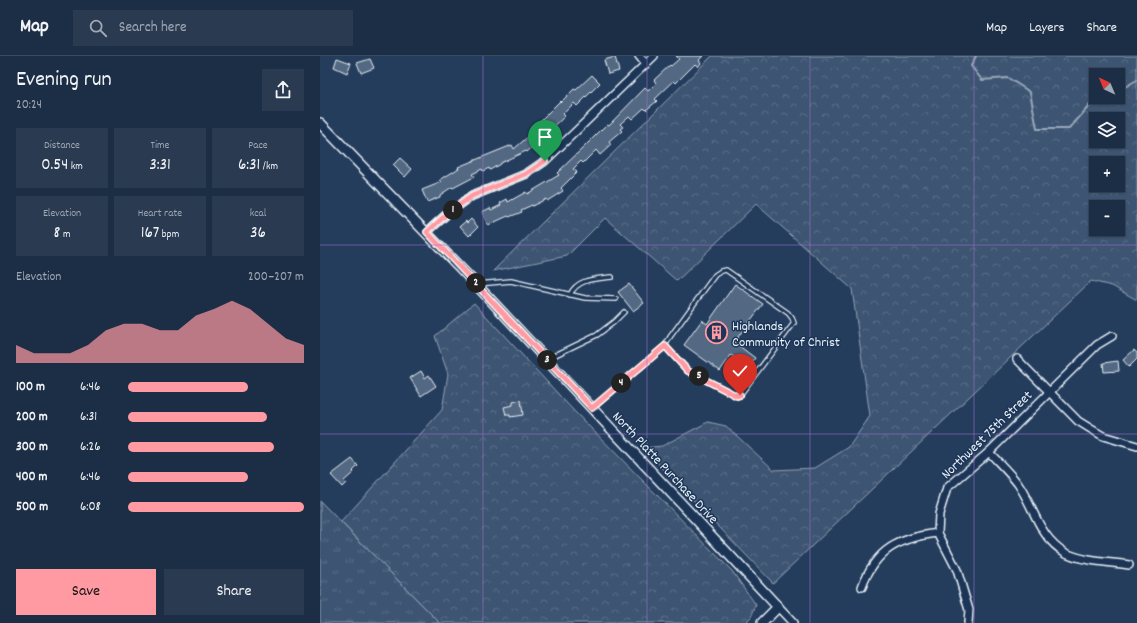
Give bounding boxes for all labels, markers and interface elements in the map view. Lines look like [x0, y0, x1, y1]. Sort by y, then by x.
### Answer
search box [73, 10, 353, 46]
text: Map [20, 14, 49, 41]
icon: search [87, 17, 109, 39]
text: Search here [119, 17, 187, 39]
text: Map [986, 18, 1007, 38]
text: Layers [1029, 18, 1064, 38]
text: Share [1086, 18, 1117, 38]
text: Evening run [16, 65, 112, 96]
north arrow [1089, 68, 1125, 104]
map controls [1089, 68, 1125, 236]
button: share [262, 69, 304, 111]
text: 20:24 [16, 96, 42, 115]
button: layers [1089, 112, 1125, 148]
pin [528, 120, 562, 161]
icon: arrive [534, 126, 556, 148]
text: Distance [44, 138, 80, 154]
text: Time [151, 138, 169, 154]
text: Pace [248, 138, 268, 154]
text: 0.54 [41, 154, 68, 178]
text: 3:31 [149, 154, 171, 178]
text: 6:31 [238, 154, 260, 178]
button: + [1089, 156, 1125, 192]
text: km [68, 159, 83, 175]
text: /km [260, 159, 278, 175]
pin: 1 [443, 200, 463, 220]
button: − [1089, 200, 1125, 236]
text: 1 [452, 202, 454, 218]
text: Elevation [43, 206, 81, 222]
text: Heart rate [138, 206, 182, 222]
text: kcal [250, 206, 266, 222]
text: 8 [54, 222, 60, 246]
text: 167 [141, 222, 159, 246]
text: 36 [250, 222, 266, 246]
text: m [60, 227, 70, 243]
text: bpm [159, 227, 179, 243]
text: Elevation [16, 268, 61, 287]
text: 200–207 m [248, 268, 304, 287]
pin: 2 [466, 273, 486, 293]
text: 2 [474, 275, 478, 291]
place label: Highlands Community of Christ [732, 317, 840, 353]
building icon: Highlands Community of Christ [704, 320, 730, 346]
pin: 3 [537, 350, 557, 370]
text: 3 [545, 352, 549, 368]
pin [723, 354, 757, 395]
icon: check [729, 360, 751, 382]
pin: 5 [689, 366, 709, 386]
text: 5 [696, 368, 702, 384]
pin: 4 [611, 373, 631, 393]
text: 4 [619, 375, 623, 391]
text: 100 m [16, 378, 45, 397]
text: 6:46 [80, 378, 100, 397]
street label: Northwest 75th Street [937, 387, 1038, 484]
text: 200 m [16, 408, 48, 427]
text: 6:31 [80, 408, 97, 427]
street label: North Platte Purchase Drive [607, 408, 722, 529]
text: 300 m [16, 438, 48, 457]
text: 6:26 [80, 438, 101, 457]
text: 400 m [16, 468, 47, 487]
text: 6:46 [80, 468, 100, 487]
text: 500 m [16, 498, 48, 517]
text: 6:08 [80, 498, 101, 517]
button: Save [16, 569, 156, 615]
button: Share [164, 569, 304, 615]

